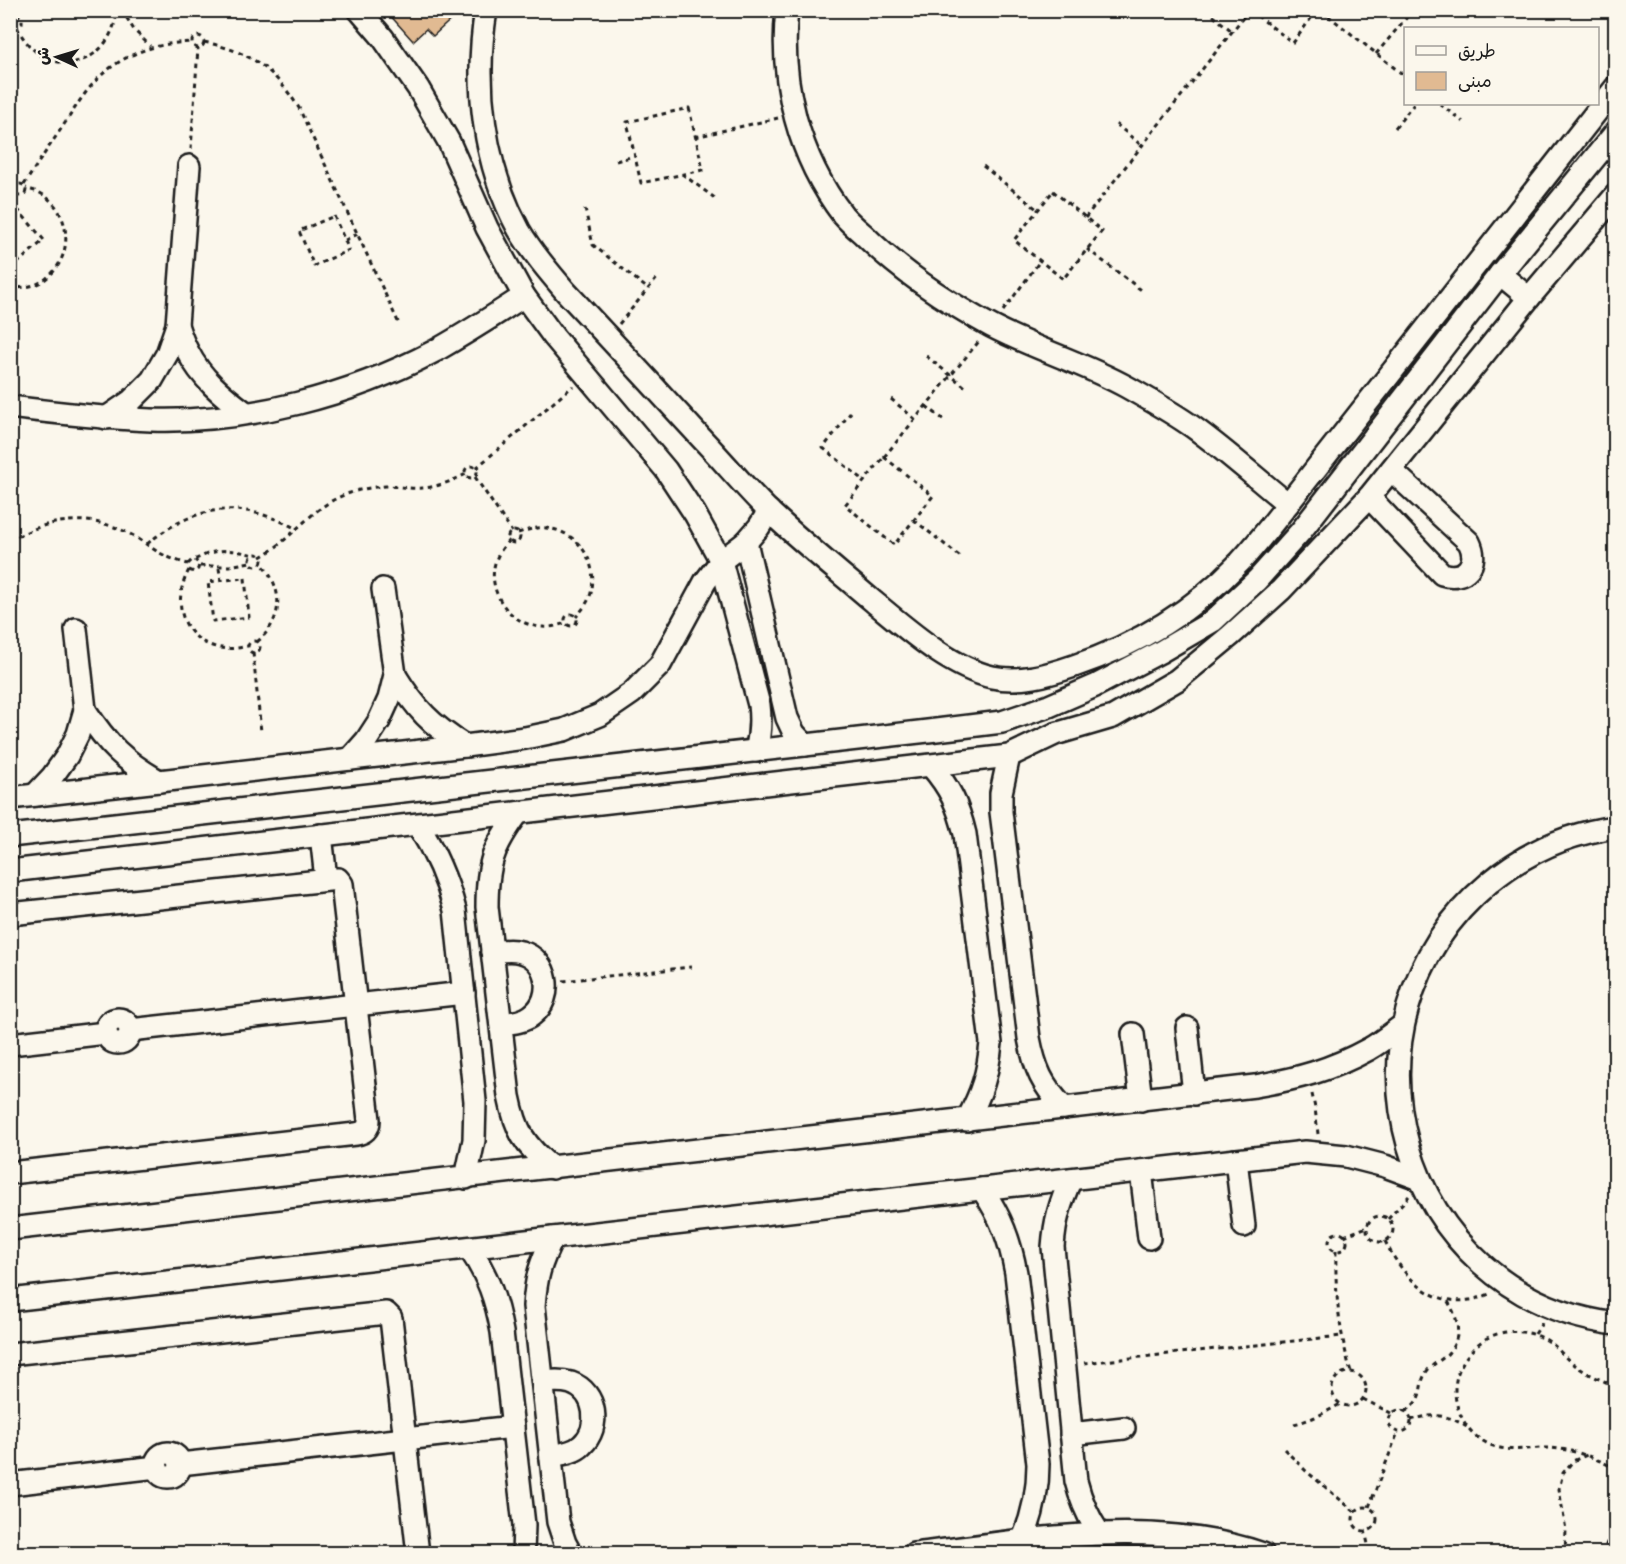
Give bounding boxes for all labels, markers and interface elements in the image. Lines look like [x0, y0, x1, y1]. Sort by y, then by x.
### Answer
north arrow [27, 27, 87, 87]
legend [1404, 27, 1599, 105]
text: طريق [1458, 35, 1496, 67]
text: ش [27, 46, 58, 66]
text: مبنى [1458, 65, 1492, 97]

